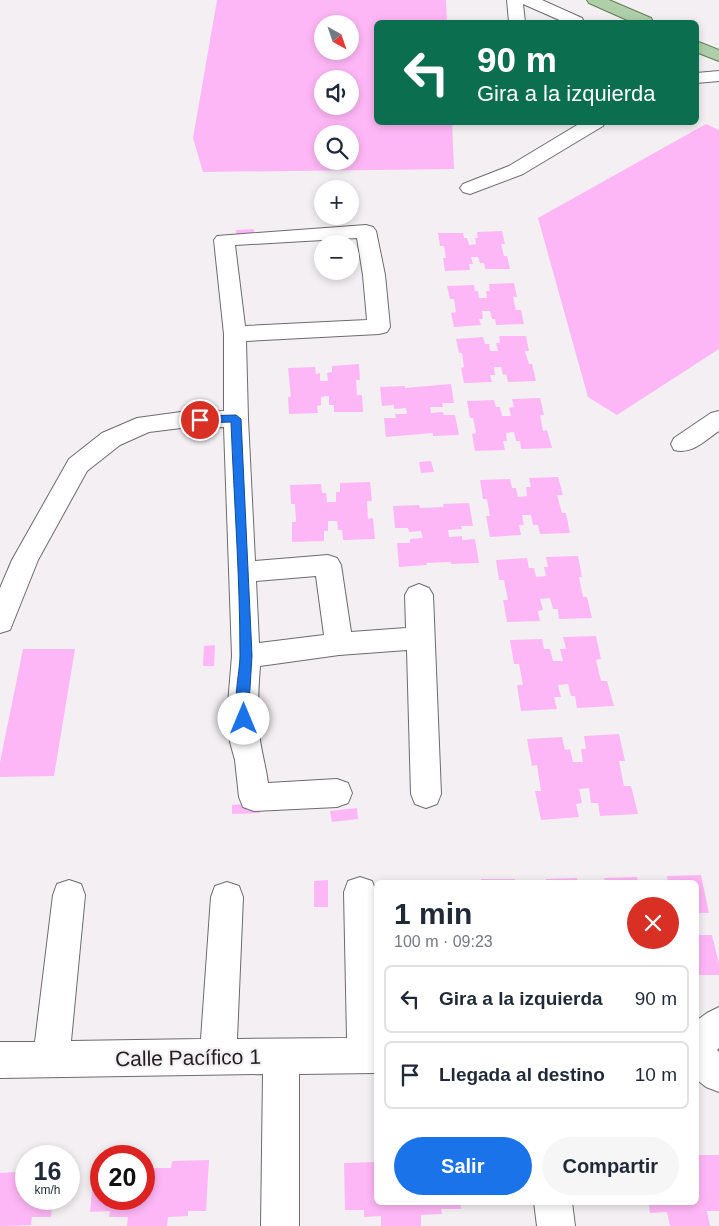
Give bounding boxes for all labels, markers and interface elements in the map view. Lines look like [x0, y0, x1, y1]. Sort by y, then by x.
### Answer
north arrow [314, 15, 359, 60]
map controls [314, 15, 359, 280]
icon: left [394, 40, 459, 105]
text: 90 m [477, 40, 557, 79]
button: sound [314, 70, 359, 115]
text: Gira a la izquierda [477, 81, 656, 106]
button: search [314, 125, 359, 170]
button: + [314, 180, 359, 225]
button: − [314, 235, 359, 280]
pin [179, 399, 221, 441]
icon: arrive [186, 406, 214, 434]
position arrow [217, 692, 269, 744]
text: 1 min [394, 897, 472, 930]
button: close [627, 897, 679, 949]
text: 100 m · 09:23 [394, 933, 493, 950]
icon: left [396, 985, 424, 1013]
text: Gira a la izquierda [439, 988, 603, 1009]
text: 90 m [635, 988, 677, 1009]
street label: Calle Pacífico 1 [115, 1045, 261, 1070]
icon: arrive [396, 1061, 424, 1089]
text: Llegada al destino [439, 1064, 605, 1085]
text: 10 m [635, 1064, 677, 1085]
button: Salir [394, 1137, 532, 1195]
button: Compartir [542, 1137, 679, 1195]
speed limit sign: 20 [90, 1145, 155, 1210]
text: 16 [34, 1157, 61, 1185]
text: km/h [34, 1183, 61, 1197]

